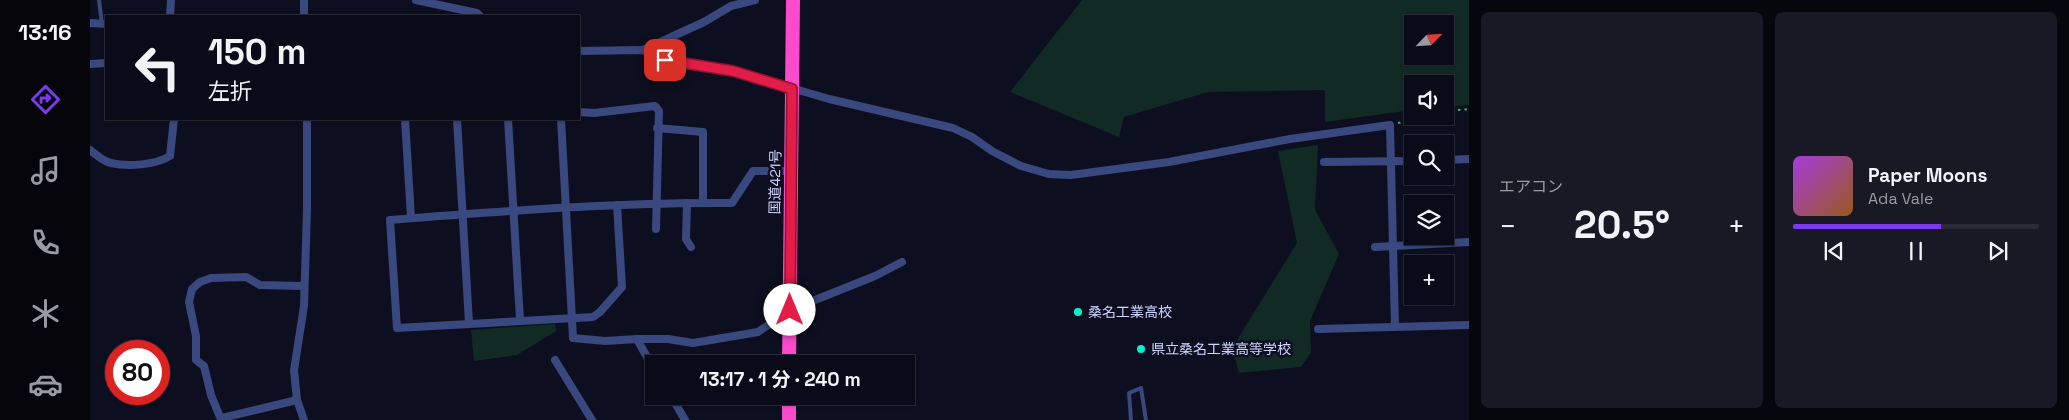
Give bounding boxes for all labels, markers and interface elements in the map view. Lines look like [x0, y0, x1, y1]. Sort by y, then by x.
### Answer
north arrow [1404, 15, 1454, 65]
map controls [1404, 15, 1454, 305]
text: 13:16 [18, 18, 72, 46]
text: 150 m [208, 30, 306, 74]
icon: left [125, 35, 190, 100]
pin [644, 39, 686, 81]
icon: arrive [651, 46, 679, 74]
button: sound [1404, 75, 1454, 125]
text: 左折 [208, 77, 252, 105]
icon: directions [28, 82, 63, 117]
button: search [1404, 135, 1454, 185]
street label: 国道421号 [765, 149, 785, 215]
icon: music [28, 153, 63, 188]
text: Paper Moons [1868, 163, 1987, 188]
text: エアコン [1499, 176, 1563, 197]
text: Ada Vale [1868, 188, 1933, 209]
button: layers [1404, 195, 1454, 245]
text: 20.5° [1574, 201, 1670, 249]
text: − [1499, 208, 1516, 244]
text: + [1728, 208, 1745, 244]
icon: phone [28, 225, 63, 260]
icon: previous [1820, 237, 1848, 265]
icon: pause [1902, 237, 1930, 265]
icon: next [1984, 237, 2012, 265]
button: + [1404, 255, 1454, 305]
position arrow [763, 283, 815, 335]
icon: climate [28, 296, 63, 331]
place label: 桑名工業高校 [1088, 303, 1172, 321]
marker: 桑名工業高校 [1072, 306, 1084, 318]
speed limit sign: 80 [105, 340, 170, 405]
place label: 県立桑名工業高等学校 [1151, 340, 1291, 358]
marker: 県立桑名工業高等学校 [1135, 343, 1147, 355]
icon: car [28, 367, 63, 402]
text: 13:17 · 1 分 · 240 m [699, 367, 861, 392]

